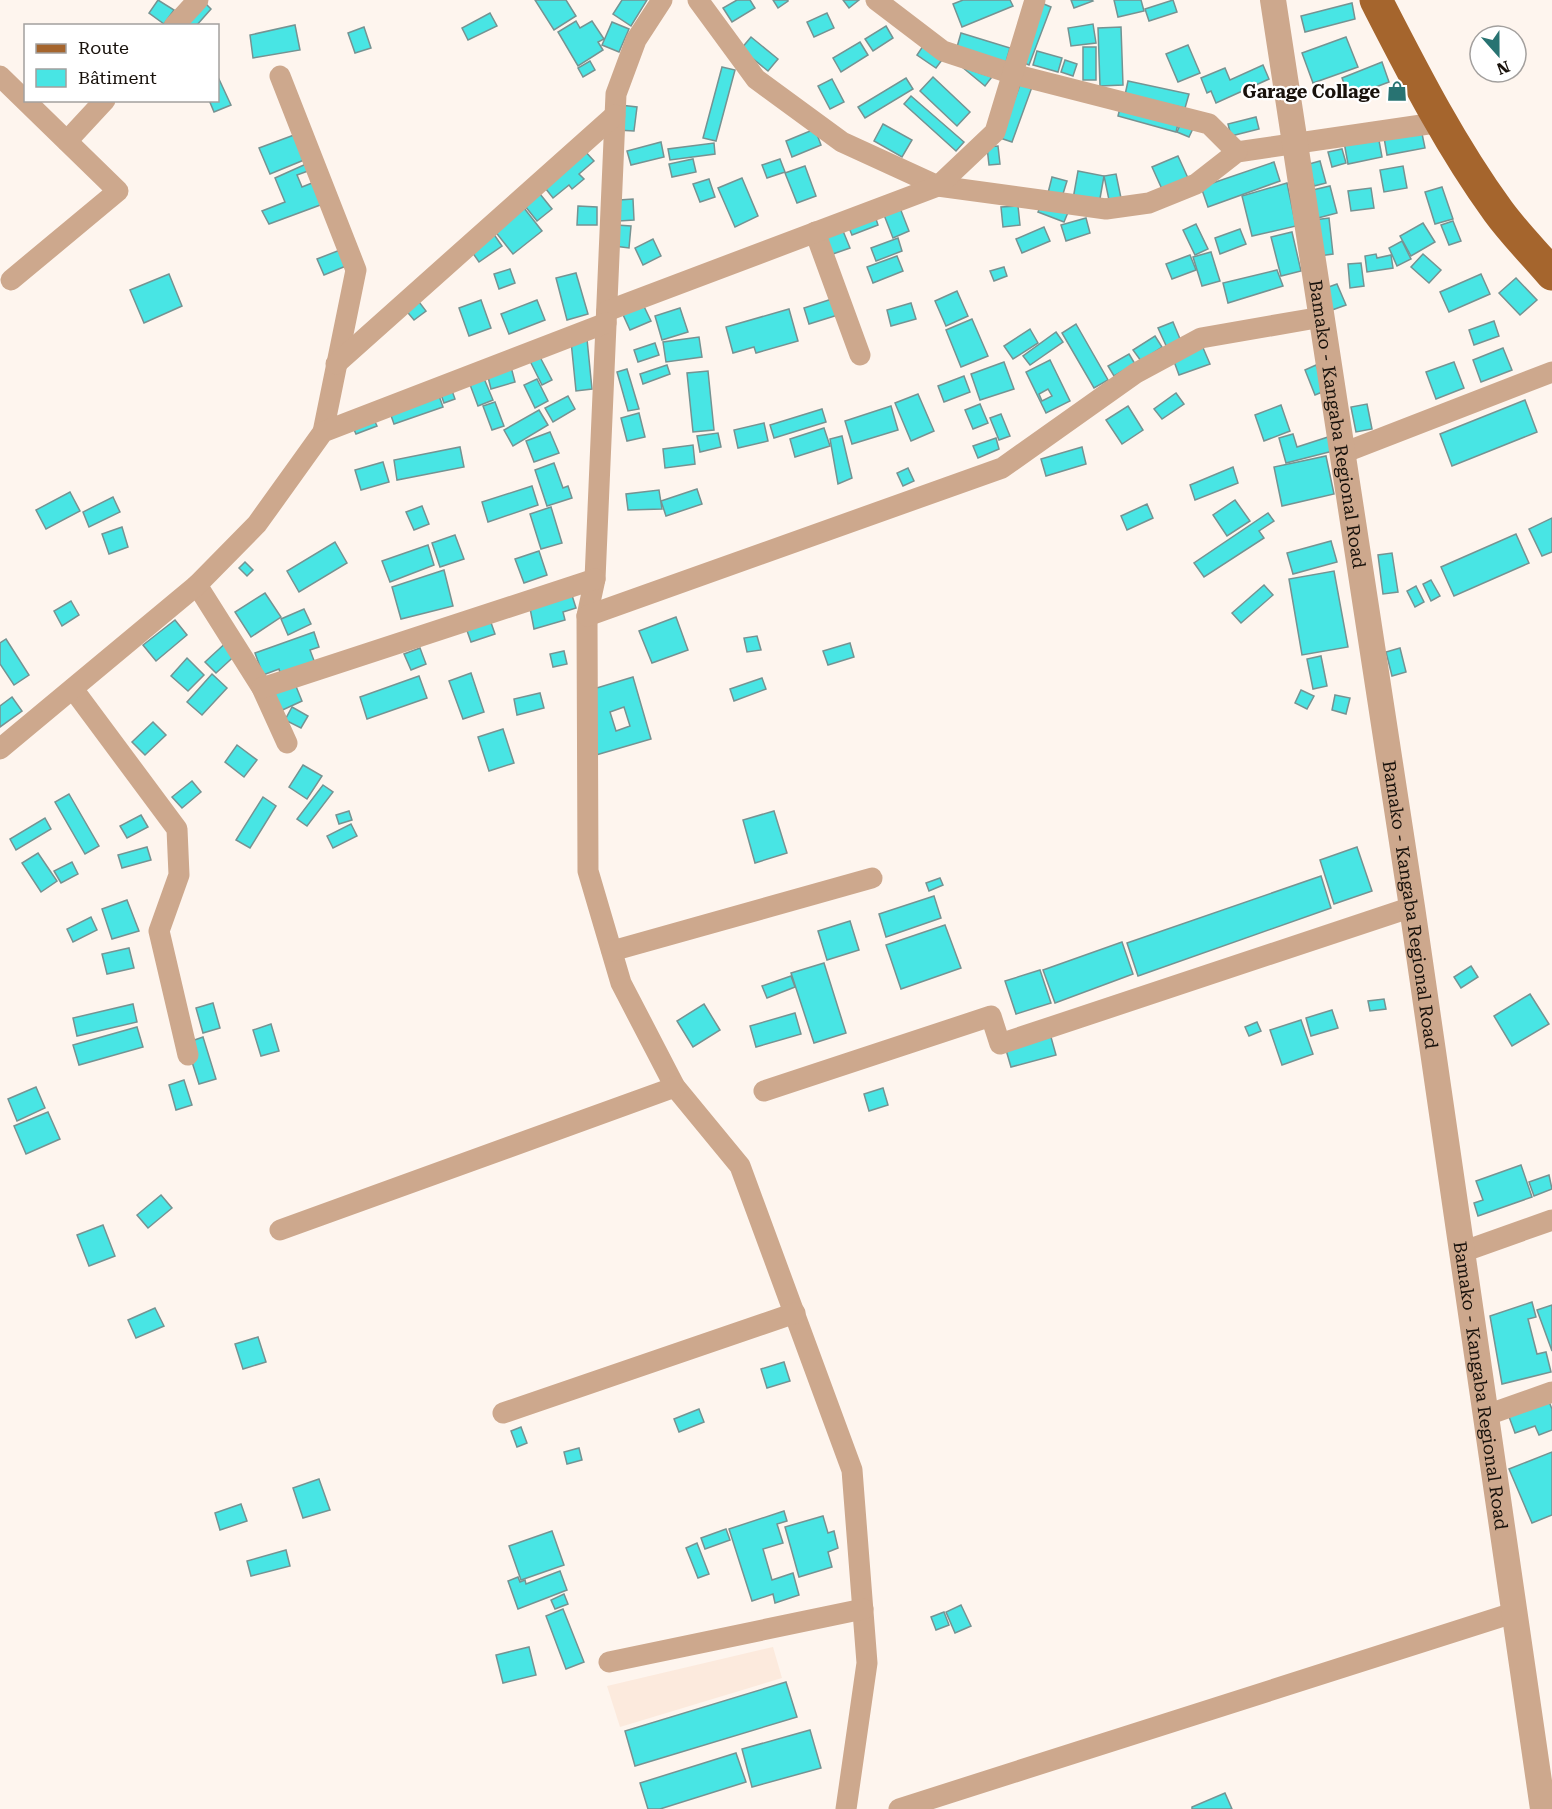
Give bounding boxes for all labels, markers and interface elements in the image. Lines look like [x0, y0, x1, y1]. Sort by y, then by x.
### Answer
legend [24, 24, 219, 102]
north arrow [1468, 24, 1528, 84]
text: Route [78, 37, 129, 58]
text: N [1494, 56, 1512, 79]
text: Bâtiment [78, 67, 157, 88]
shop icon: Garage Collage [1385, 79, 1409, 103]
place label: Garage Collage [1243, 81, 1380, 102]
street label: Bamako - Kangaba Regional Road [1306, 278, 1371, 570]
street label: Bamako - Kangaba Regional Road [1379, 759, 1443, 1051]
street label: Bamako - Kangaba Regional Road [1450, 1240, 1513, 1532]

